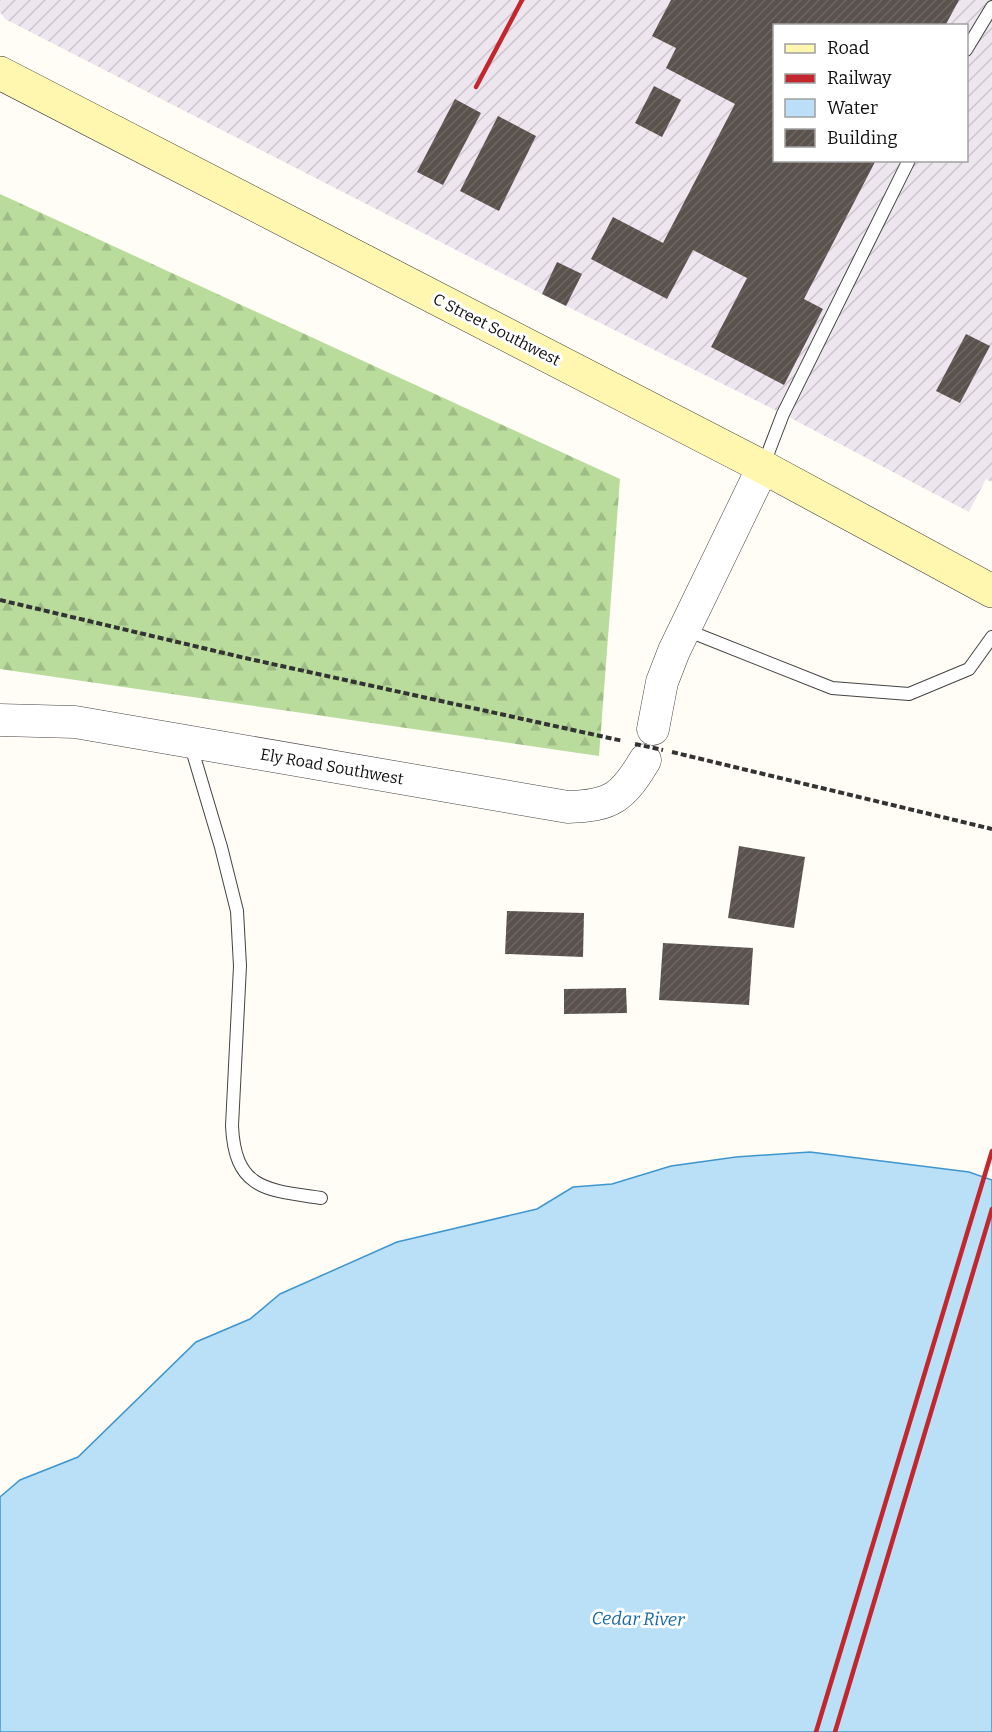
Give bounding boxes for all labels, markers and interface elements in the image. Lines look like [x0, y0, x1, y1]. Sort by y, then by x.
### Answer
legend [773, 24, 968, 162]
text: Road [827, 37, 870, 59]
text: Railway [827, 67, 892, 89]
text: Water [827, 97, 878, 119]
text: Building [827, 127, 898, 149]
street label: C Street Southwest [430, 289, 564, 370]
street label: Ely Road Southwest [259, 745, 405, 788]
water label: Cedar River [591, 1607, 685, 1631]

